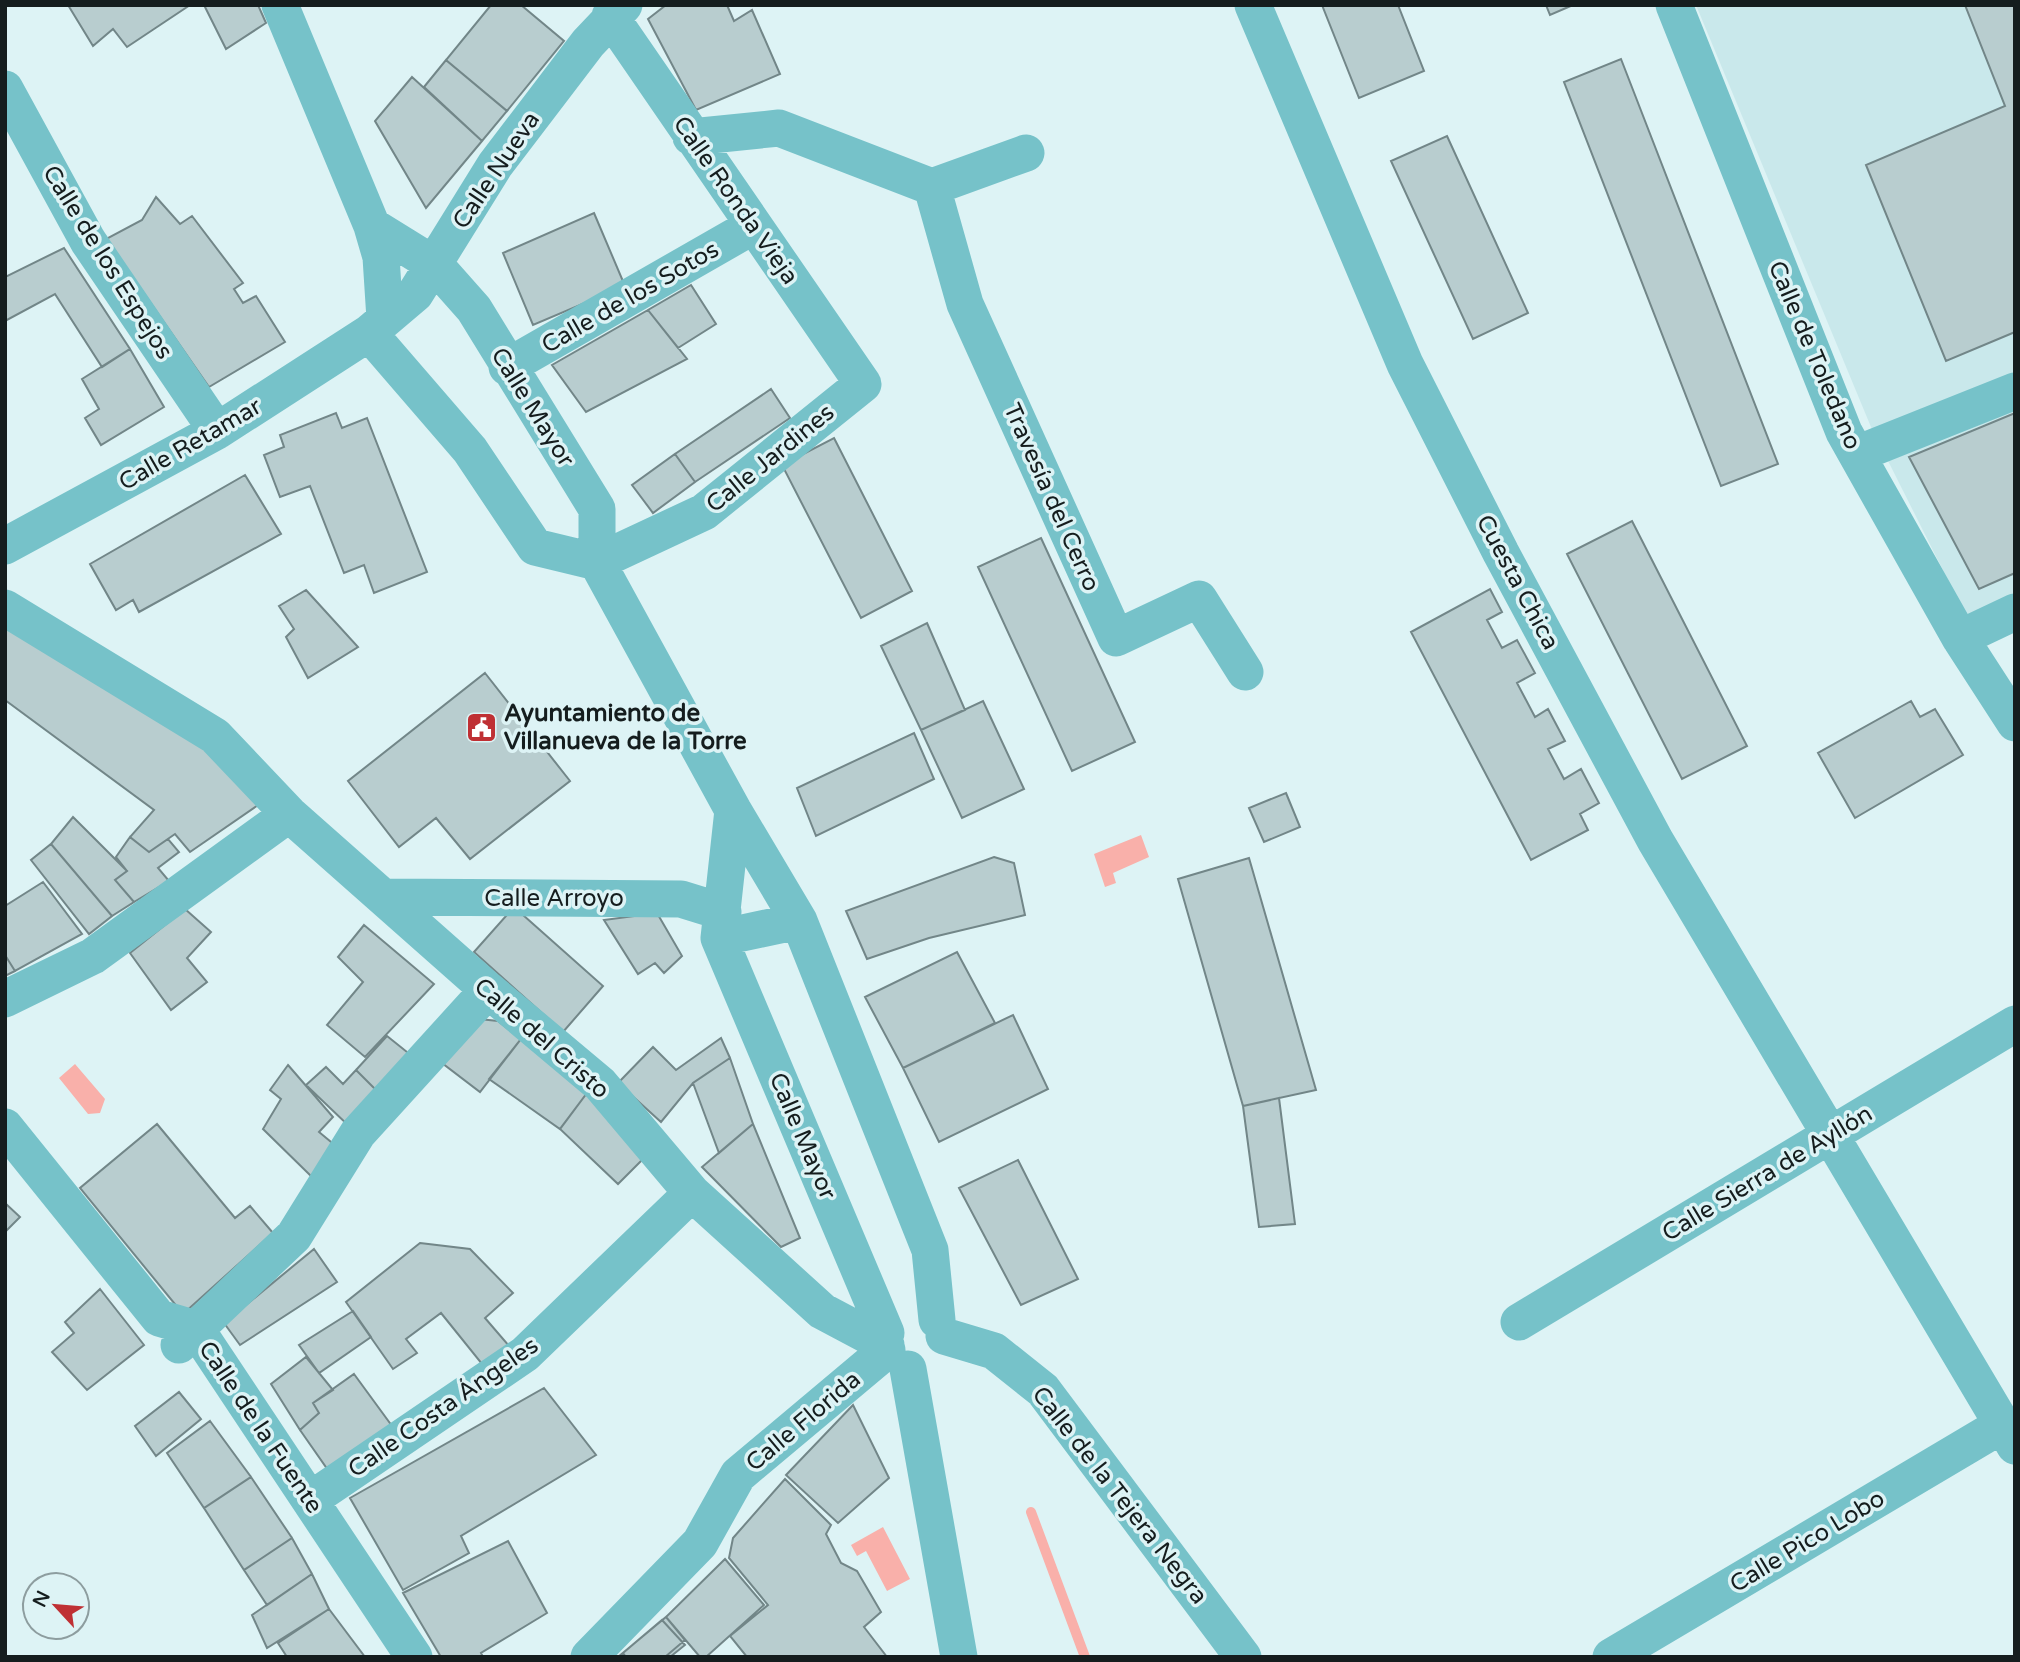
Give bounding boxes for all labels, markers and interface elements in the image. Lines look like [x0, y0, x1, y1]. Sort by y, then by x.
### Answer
street label: Calle Nueva [447, 106, 546, 234]
street label: Calle Ronda Vieja [667, 111, 804, 290]
street label: Calle de los Espejos [36, 160, 179, 364]
street label: Calle de los Sotos [537, 235, 724, 360]
street label: Calle de Toledano [1762, 257, 1867, 454]
street label: Calle Mayor [485, 342, 581, 473]
street label: Calle Retamar [114, 391, 267, 497]
street label: Calle Jardines [700, 398, 840, 519]
street label: Travesía del Cerro [997, 399, 1106, 596]
street label: Cuesta Chica [1470, 510, 1565, 655]
place label: Ayuntamiento de Villanueva de la Torre [504, 699, 747, 756]
public building icon: Ayuntamiento de Villanueva de la Torre [464, 710, 498, 744]
street label: Calle Arroyo [484, 884, 624, 913]
street label: Calle del Cristo [468, 972, 615, 1105]
street label: Calle Mayor [763, 1068, 843, 1205]
street label: Calle Sierra de Ayllón [1657, 1099, 1878, 1248]
street label: Calle Costa Ángeles [342, 1330, 544, 1484]
street label: Calle de la Fuente [192, 1336, 329, 1519]
street label: Calle Florida [740, 1365, 867, 1478]
street label: Calle de la Tejera Negra [1026, 1381, 1214, 1610]
street label: Calle Pico Lobo [1725, 1484, 1890, 1599]
north arrow [21, 1571, 91, 1641]
text: N [28, 1587, 55, 1611]

